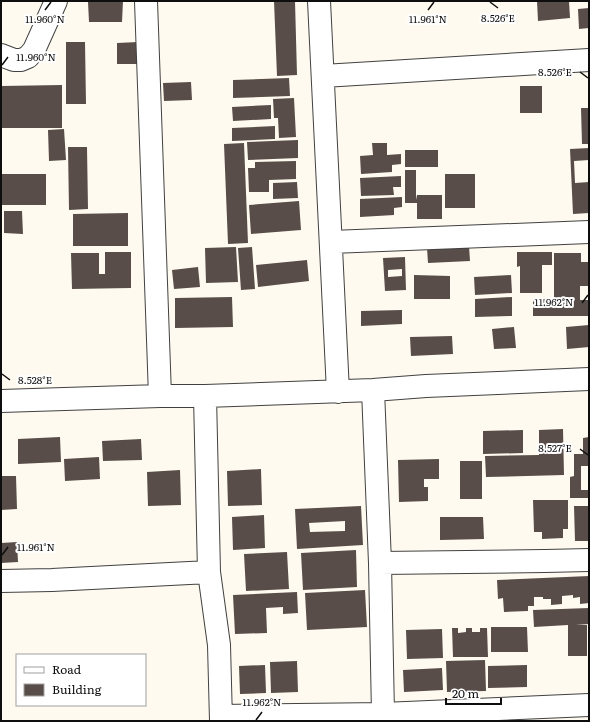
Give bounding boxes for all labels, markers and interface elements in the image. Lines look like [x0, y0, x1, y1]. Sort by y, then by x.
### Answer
text: 8.526°E [481, 10, 515, 25]
text: 11.960°N [25, 11, 65, 26]
text: 11.961°N [409, 11, 447, 26]
text: 11.960°N [16, 49, 56, 64]
text: 8.526°E [538, 64, 572, 79]
text: 11.962°N [535, 294, 573, 309]
text: 8.528°E [18, 372, 52, 387]
text: 8.527°E [538, 440, 572, 455]
text: 11.961°N [17, 539, 55, 554]
legend [16, 654, 146, 706]
text: Road [52, 660, 82, 678]
text: Building [52, 680, 102, 698]
scale bar [446, 680, 501, 706]
text: 20 m [452, 684, 479, 702]
text: 11.962°N [243, 694, 281, 709]

